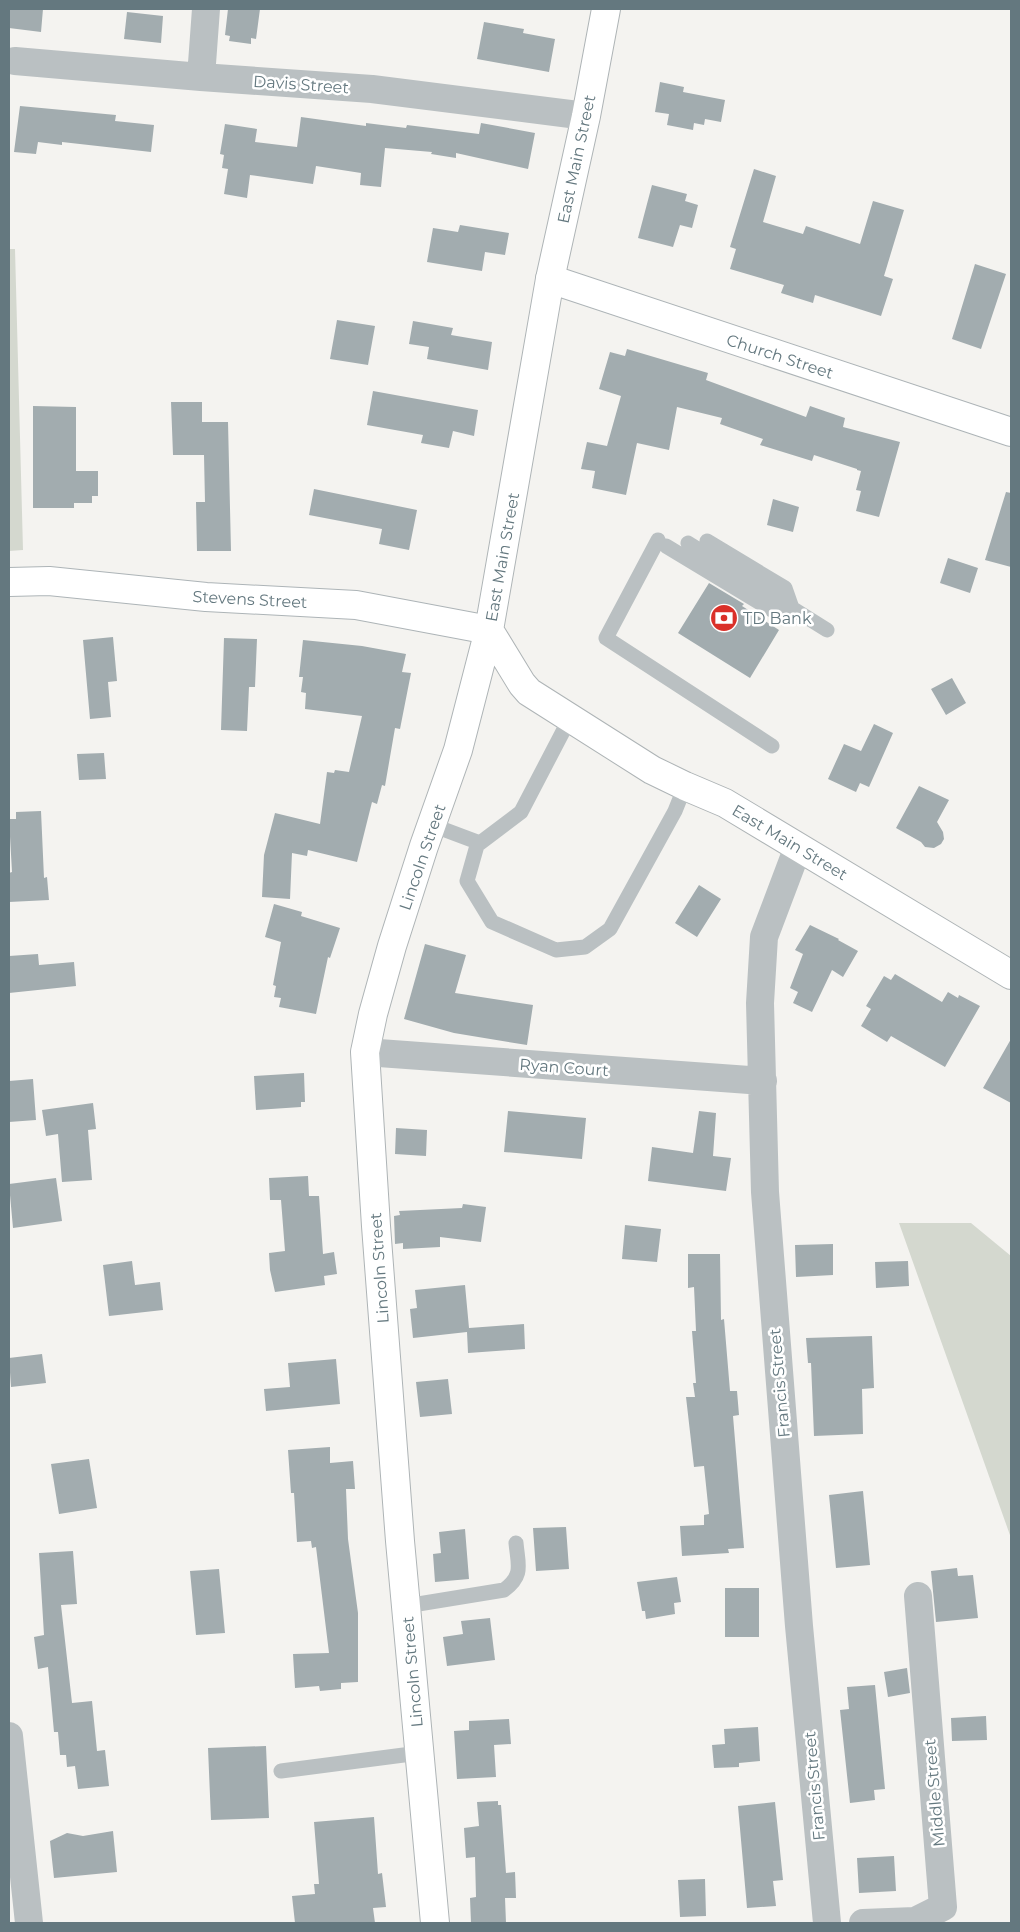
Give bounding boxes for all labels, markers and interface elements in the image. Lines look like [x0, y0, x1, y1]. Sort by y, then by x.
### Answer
street label: Davis Street [252, 72, 350, 97]
street label: East Main Street [554, 93, 599, 225]
street label: Church Street [724, 330, 836, 383]
street label: East Main Street [482, 490, 523, 623]
street label: Stevens Street [192, 587, 308, 612]
bank icon: TD Bank [709, 603, 739, 633]
place label: TD Bank [743, 609, 812, 628]
street label: Lincoln Street [395, 801, 450, 913]
street label: East Main Street [729, 801, 851, 885]
street label: Ryan Court [519, 1055, 610, 1080]
street label: Lincoln Street [366, 1211, 393, 1324]
street label: Francis Street [765, 1327, 794, 1438]
street label: Lincoln Street [398, 1615, 427, 1728]
street label: Francis Street [800, 1730, 829, 1841]
street label: Middle Street [920, 1738, 949, 1847]

